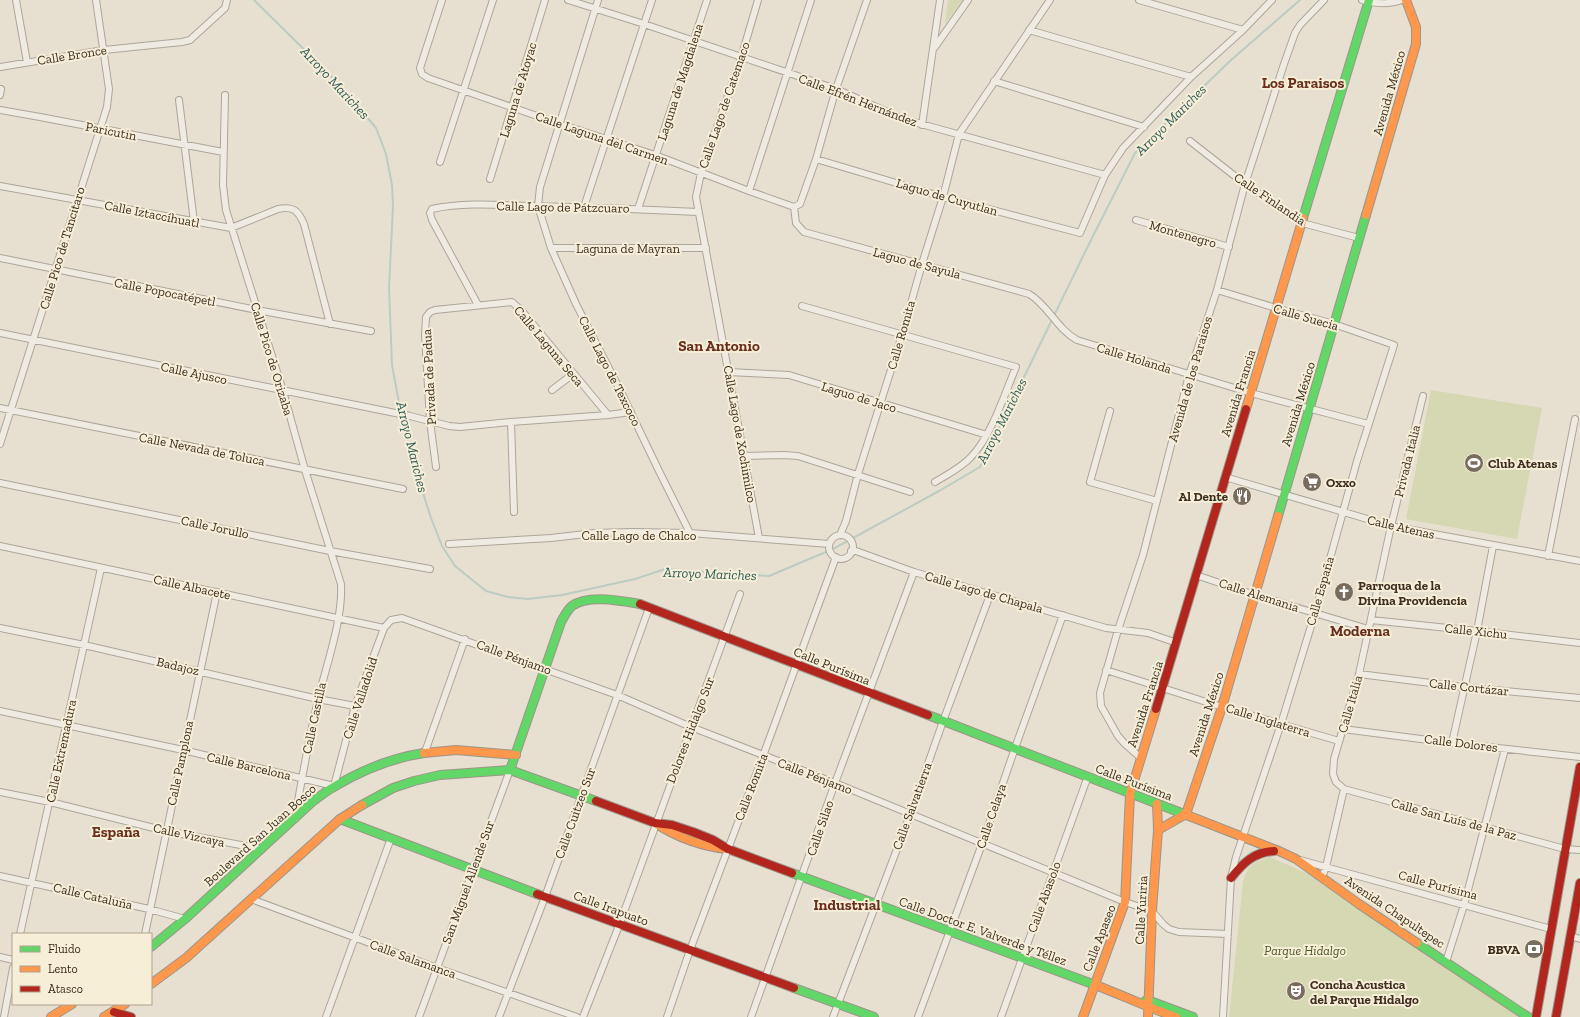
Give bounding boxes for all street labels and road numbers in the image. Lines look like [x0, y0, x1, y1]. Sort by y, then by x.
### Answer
street label: Laguna de Magdalena [654, 21, 706, 142]
street label: Calle Lago de Catemaco [695, 39, 753, 170]
street label: Laguna de Atoyac [496, 41, 540, 139]
street label: Calle Bronce [36, 42, 108, 68]
street label: Avenida México [1370, 48, 1408, 137]
street label: Calle Efrén Hernández [797, 70, 919, 130]
street label: Calle Laguna del Carmen [534, 108, 671, 168]
street label: Paricutin [84, 119, 138, 143]
street label: Calle Finlandia [1231, 170, 1309, 229]
street label: Laguo de Cuyutlan [894, 175, 1000, 219]
street label: Calle Pico de Tancitaro [36, 184, 88, 311]
street label: Calle Iztaccíhuatl [103, 197, 201, 231]
street label: Calle Lago de Pátzcuaro [496, 198, 630, 216]
street label: Montenegro [1148, 217, 1219, 251]
street label: Laguna de Mayran [576, 241, 680, 256]
street label: Laguo de Sayula [871, 244, 963, 282]
street label: Calle Popocatépetl [113, 275, 218, 309]
street label: Calle Romita [884, 298, 918, 371]
street label: Calle Pico de Orizaba [248, 301, 297, 418]
street label: Calle Suecia [1272, 301, 1341, 334]
street label: Calle Laguna Seca [511, 303, 587, 390]
street label: Calle Lago de Texcoco [576, 313, 644, 429]
street label: Avenida de los Paraisos [1165, 314, 1215, 443]
street label: Privada de Padua [419, 328, 439, 425]
street label: Calle Holanda [1095, 340, 1174, 377]
street label: Avenida Francia [1218, 347, 1259, 438]
street label: Calle Ajusco [159, 359, 229, 388]
street label: Avenida México [1278, 359, 1318, 448]
street label: Calle Lago de Xochimilco [721, 364, 760, 504]
street label: Laguo de Jaco [820, 378, 899, 416]
street label: Privada Italia [1391, 423, 1423, 499]
street label: Calle Nevada de Toluca [138, 429, 267, 469]
street label: Calle Jorullo [180, 512, 251, 542]
street label: Calle Atenas [1366, 512, 1437, 542]
street label: Calle Lago de Chalco [581, 528, 697, 543]
street label: Calle España [1303, 554, 1337, 627]
street label: Calle Lago de Chapala [923, 568, 1045, 616]
street label: Calle Albacete [152, 572, 232, 602]
street label: Calle Alemania [1217, 575, 1302, 615]
street label: Calle Xichu [1444, 620, 1509, 642]
street label: Calle Pénjamo [474, 636, 554, 679]
street label: Calle Purísima [791, 644, 873, 688]
street label: Badajoz [155, 654, 201, 679]
street label: Calle Valladolid [340, 655, 380, 741]
street label: Avenida Francia [1124, 658, 1166, 749]
street label: Avenida México [1185, 670, 1227, 758]
street label: Calle Italia [1335, 673, 1366, 734]
street label: Dolores Hidalgo Sur [663, 675, 717, 785]
street label: Calle Cortázar [1428, 675, 1510, 699]
street label: Calle Castilla [299, 680, 329, 755]
street label: Calle Extremadura [43, 697, 79, 804]
street label: Calle Inglaterra [1224, 700, 1313, 740]
street label: Calle Pamplona [164, 718, 196, 807]
street label: Calle Dolores [1423, 731, 1499, 755]
street label: Calle Barcelona [205, 749, 293, 783]
street label: Calle Romita [731, 750, 771, 823]
street label: Calle Pénjamo [775, 755, 855, 798]
street label: Calle Salvatierra [889, 760, 935, 852]
street label: Calle Purísima [1093, 760, 1175, 804]
street label: Calle Cuitzeo Sur [551, 765, 599, 861]
street label: Boulevard San Juan Bosco [201, 781, 319, 889]
street label: Calle Celaya [973, 781, 1009, 850]
street label: Calle San Luís de la Paz [1390, 795, 1518, 843]
street label: Calle Silao [804, 798, 837, 858]
street label: San Miguel Allende Sur [439, 818, 497, 946]
street label: Calle Vizcaya [152, 820, 227, 850]
street label: Calle Abasolo [1024, 859, 1064, 935]
street label: Calle Purísima [1397, 867, 1480, 903]
street label: Avenida Chapultepec [1342, 873, 1448, 951]
street label: Calle Yuriria [1132, 874, 1150, 945]
street label: Calle Cataluña [52, 880, 135, 913]
street label: Calle Irapuato [571, 887, 651, 929]
street label: Calle Doctor E. Valverde y Téllez [897, 894, 1069, 968]
street label: Calle Apaseo [1079, 902, 1119, 974]
street label: Calle Salamanca [368, 936, 459, 982]

